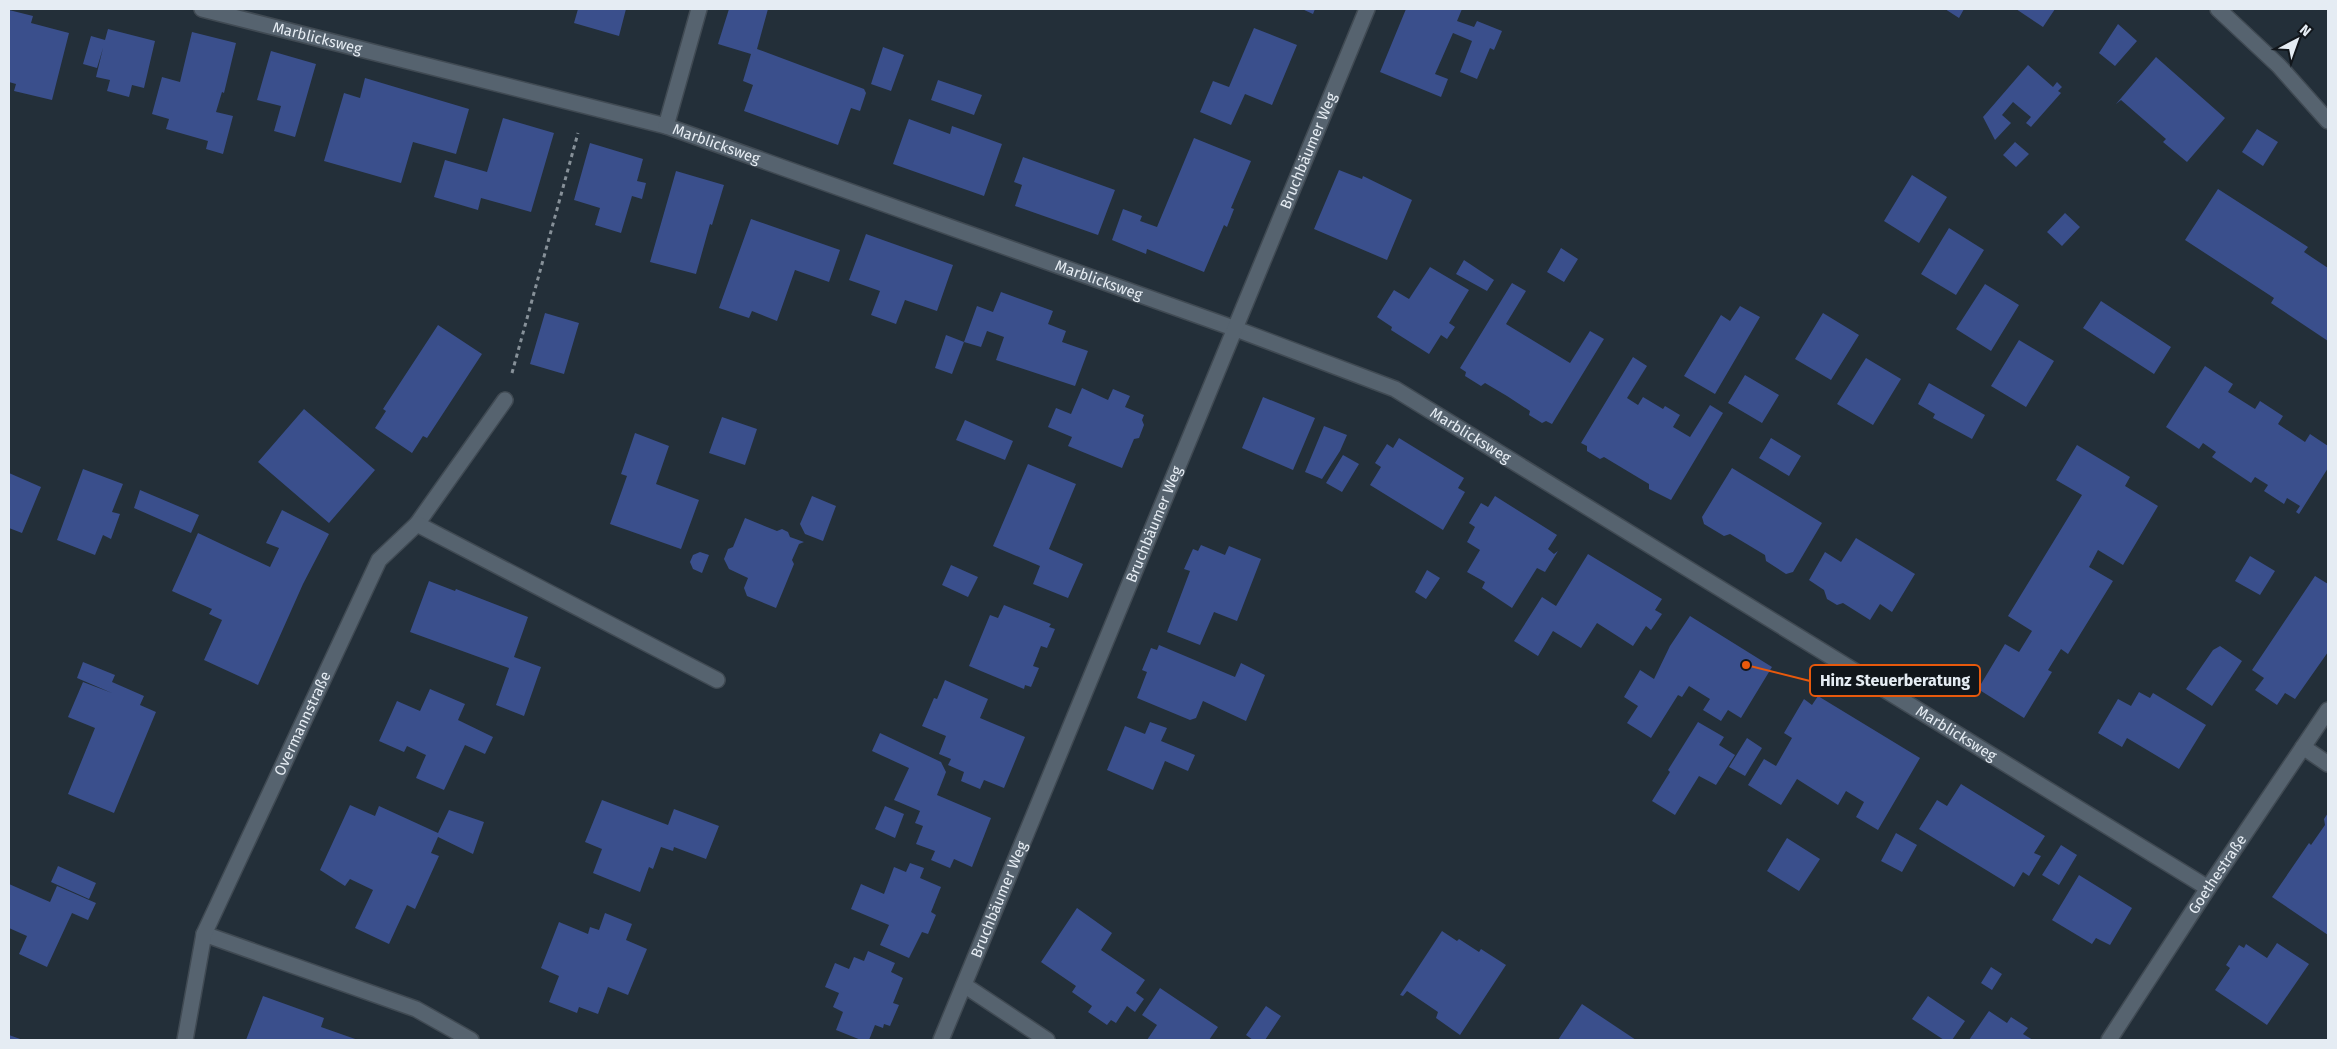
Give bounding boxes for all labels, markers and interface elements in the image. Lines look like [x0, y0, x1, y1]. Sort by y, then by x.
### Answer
north arrow [2272, 15, 2322, 65]
street label: Marblicksweg [271, 18, 364, 58]
text: N [2296, 21, 2314, 40]
street label: Bruchbäumer Weg [1276, 90, 1341, 212]
street label: Marblicksweg [670, 120, 763, 168]
street label: Marblicksweg [1053, 256, 1145, 304]
street label: Marblicksweg [1427, 404, 1514, 467]
street label: Bruchbäumer Weg [1122, 463, 1186, 585]
callout: Hinz Steuerberatung [1810, 665, 1980, 696]
street label: Overmannstraße [270, 668, 335, 779]
text: Hinz Steuerberatung [1820, 671, 1970, 690]
street label: Marblicksweg [1912, 702, 2000, 765]
street label: Goethestraße [2184, 831, 2250, 917]
street label: Bruchbäumer Weg [967, 838, 1031, 960]

